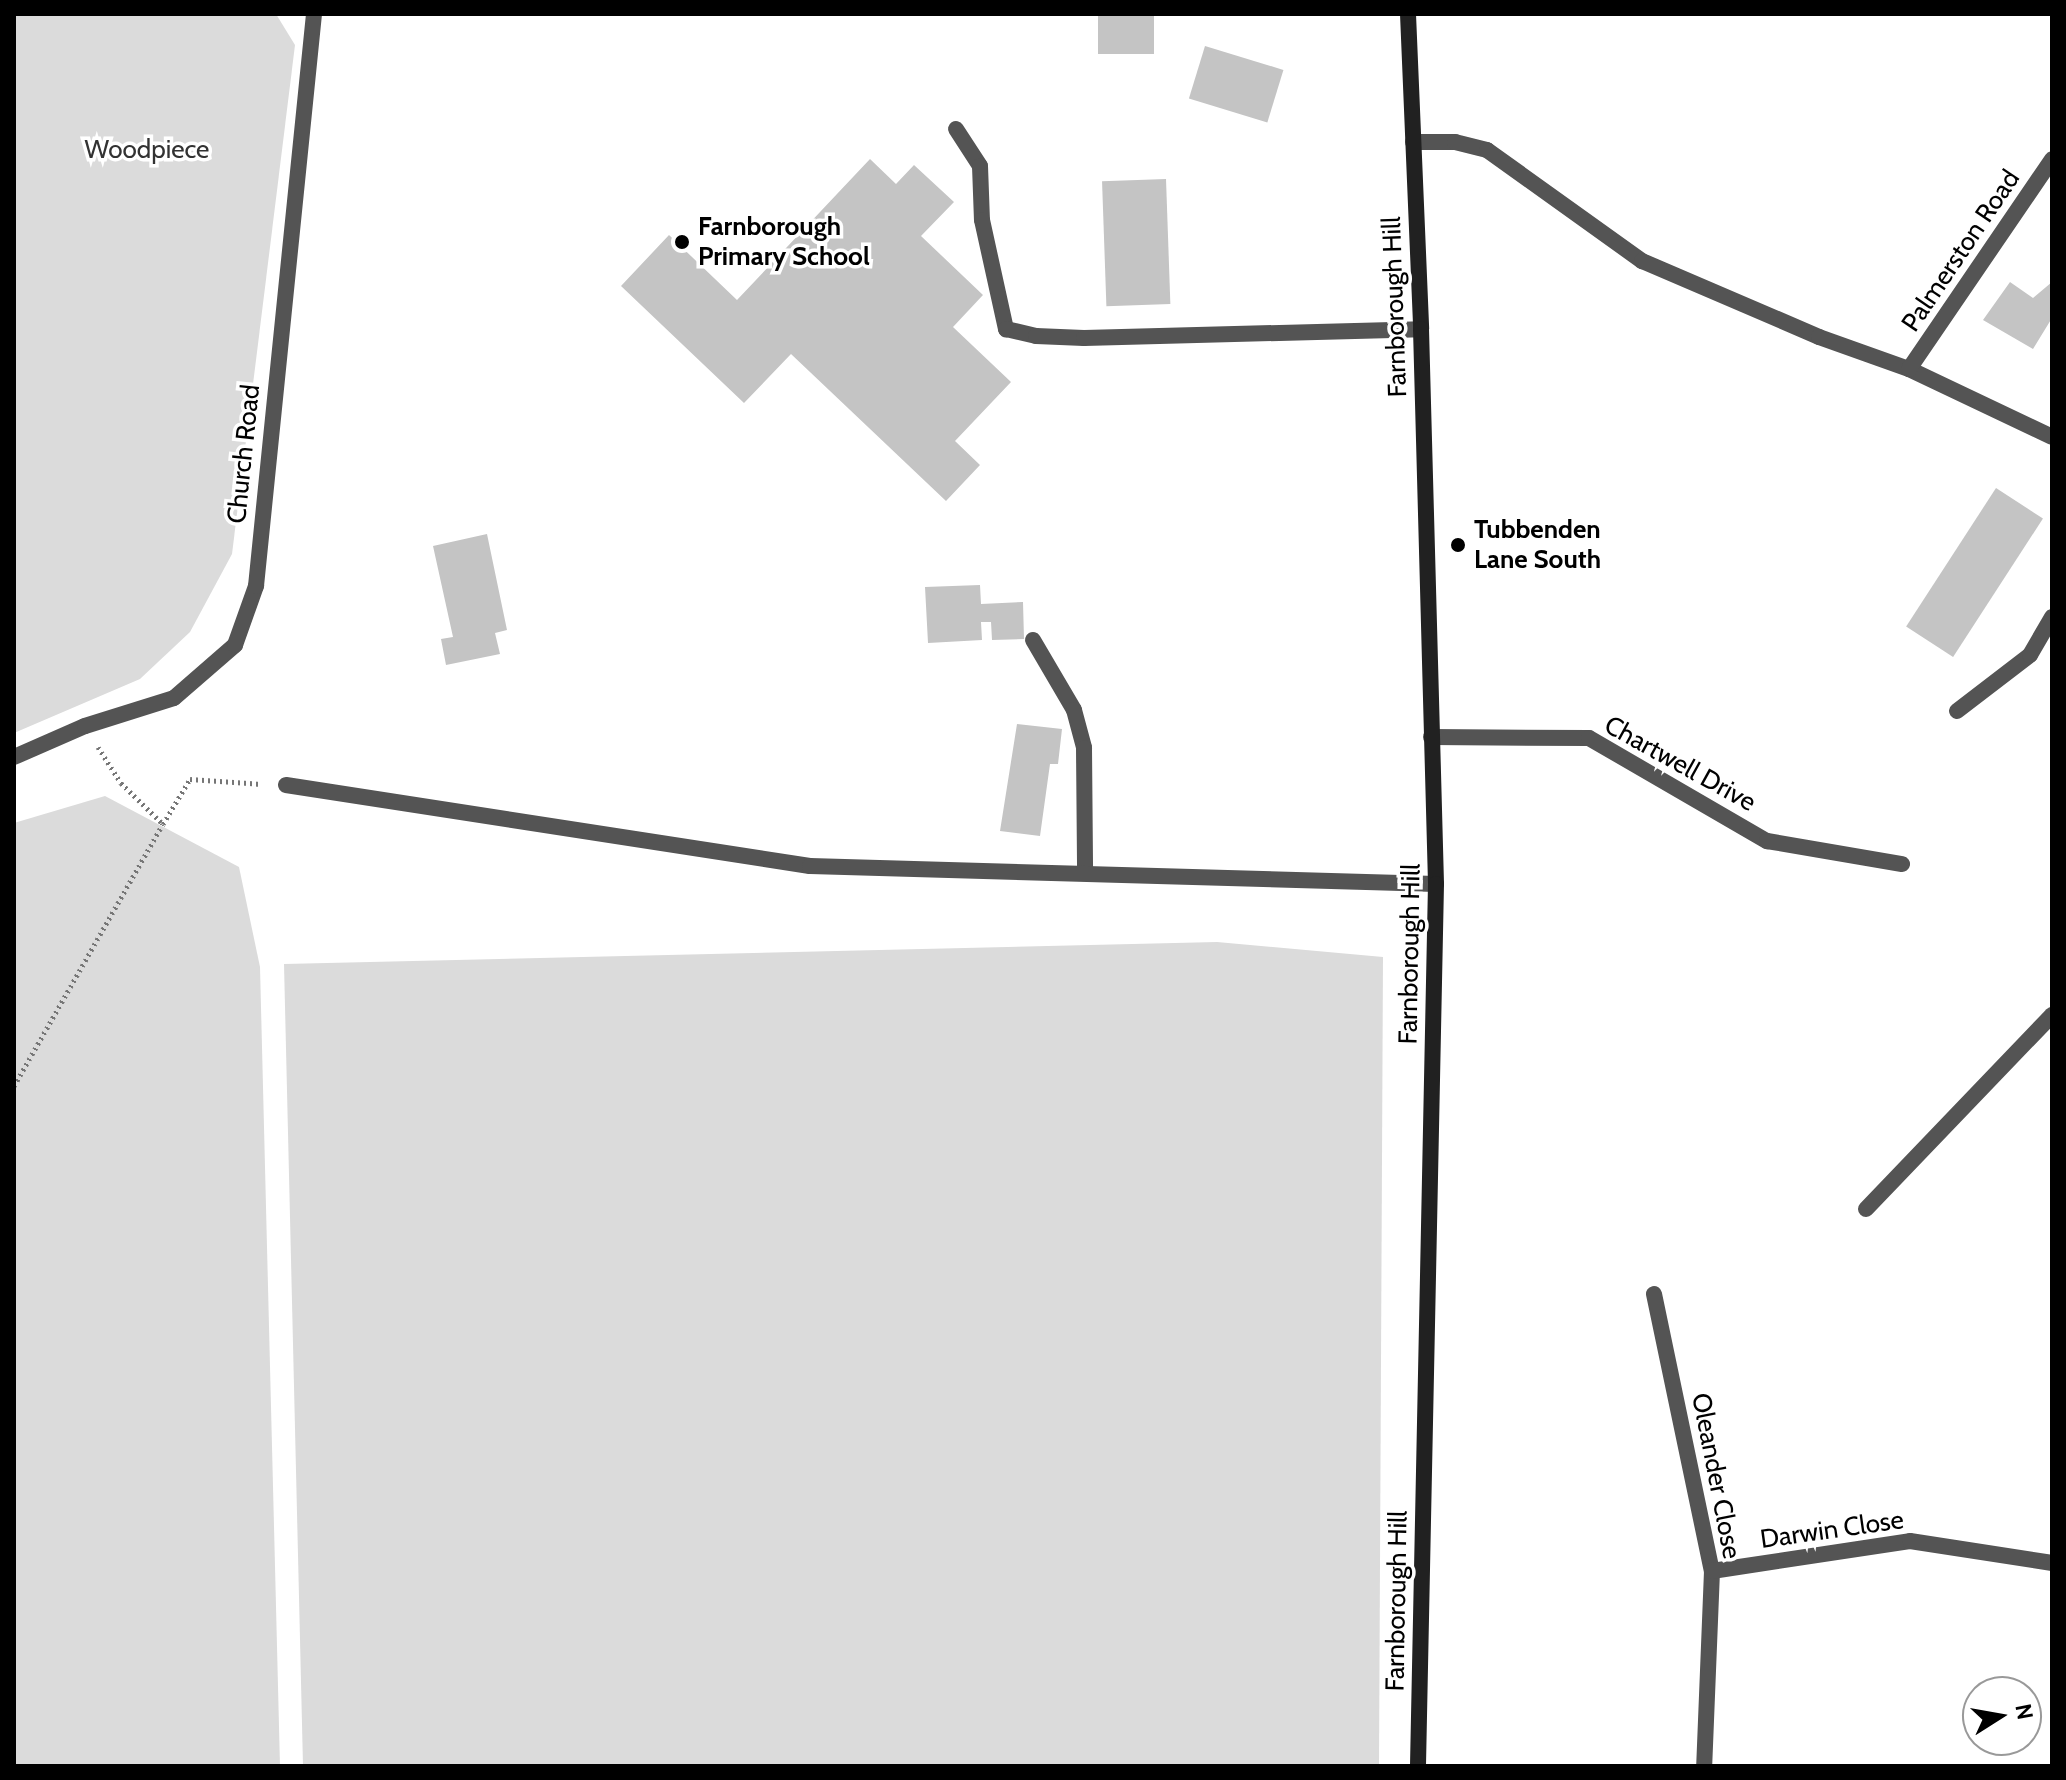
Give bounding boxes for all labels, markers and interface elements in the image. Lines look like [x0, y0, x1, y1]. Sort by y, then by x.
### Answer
park label: Woodpiece [85, 134, 209, 166]
street label: Palmerston Road [1896, 164, 2026, 338]
place label: Farnborough Primary School [698, 211, 870, 272]
street label: Farnborough Hill [1376, 216, 1414, 398]
marker: Farnborough Primary School [673, 233, 691, 251]
street label: Church Road [221, 383, 267, 525]
place label: Tubbenden Lane South [1474, 514, 1601, 576]
marker: Tubbenden Lane South [1449, 536, 1467, 554]
street label: Chartwell Drive [1599, 710, 1761, 818]
street label: Farnborough Hill [1393, 863, 1427, 1045]
street label: Oleander Close [1685, 1390, 1747, 1562]
street label: Darwin Close [1758, 1504, 1906, 1556]
street label: Farnborough Hill [1380, 1510, 1414, 1692]
north arrow [1962, 1676, 2042, 1756]
text: N [2009, 1701, 2039, 1722]

